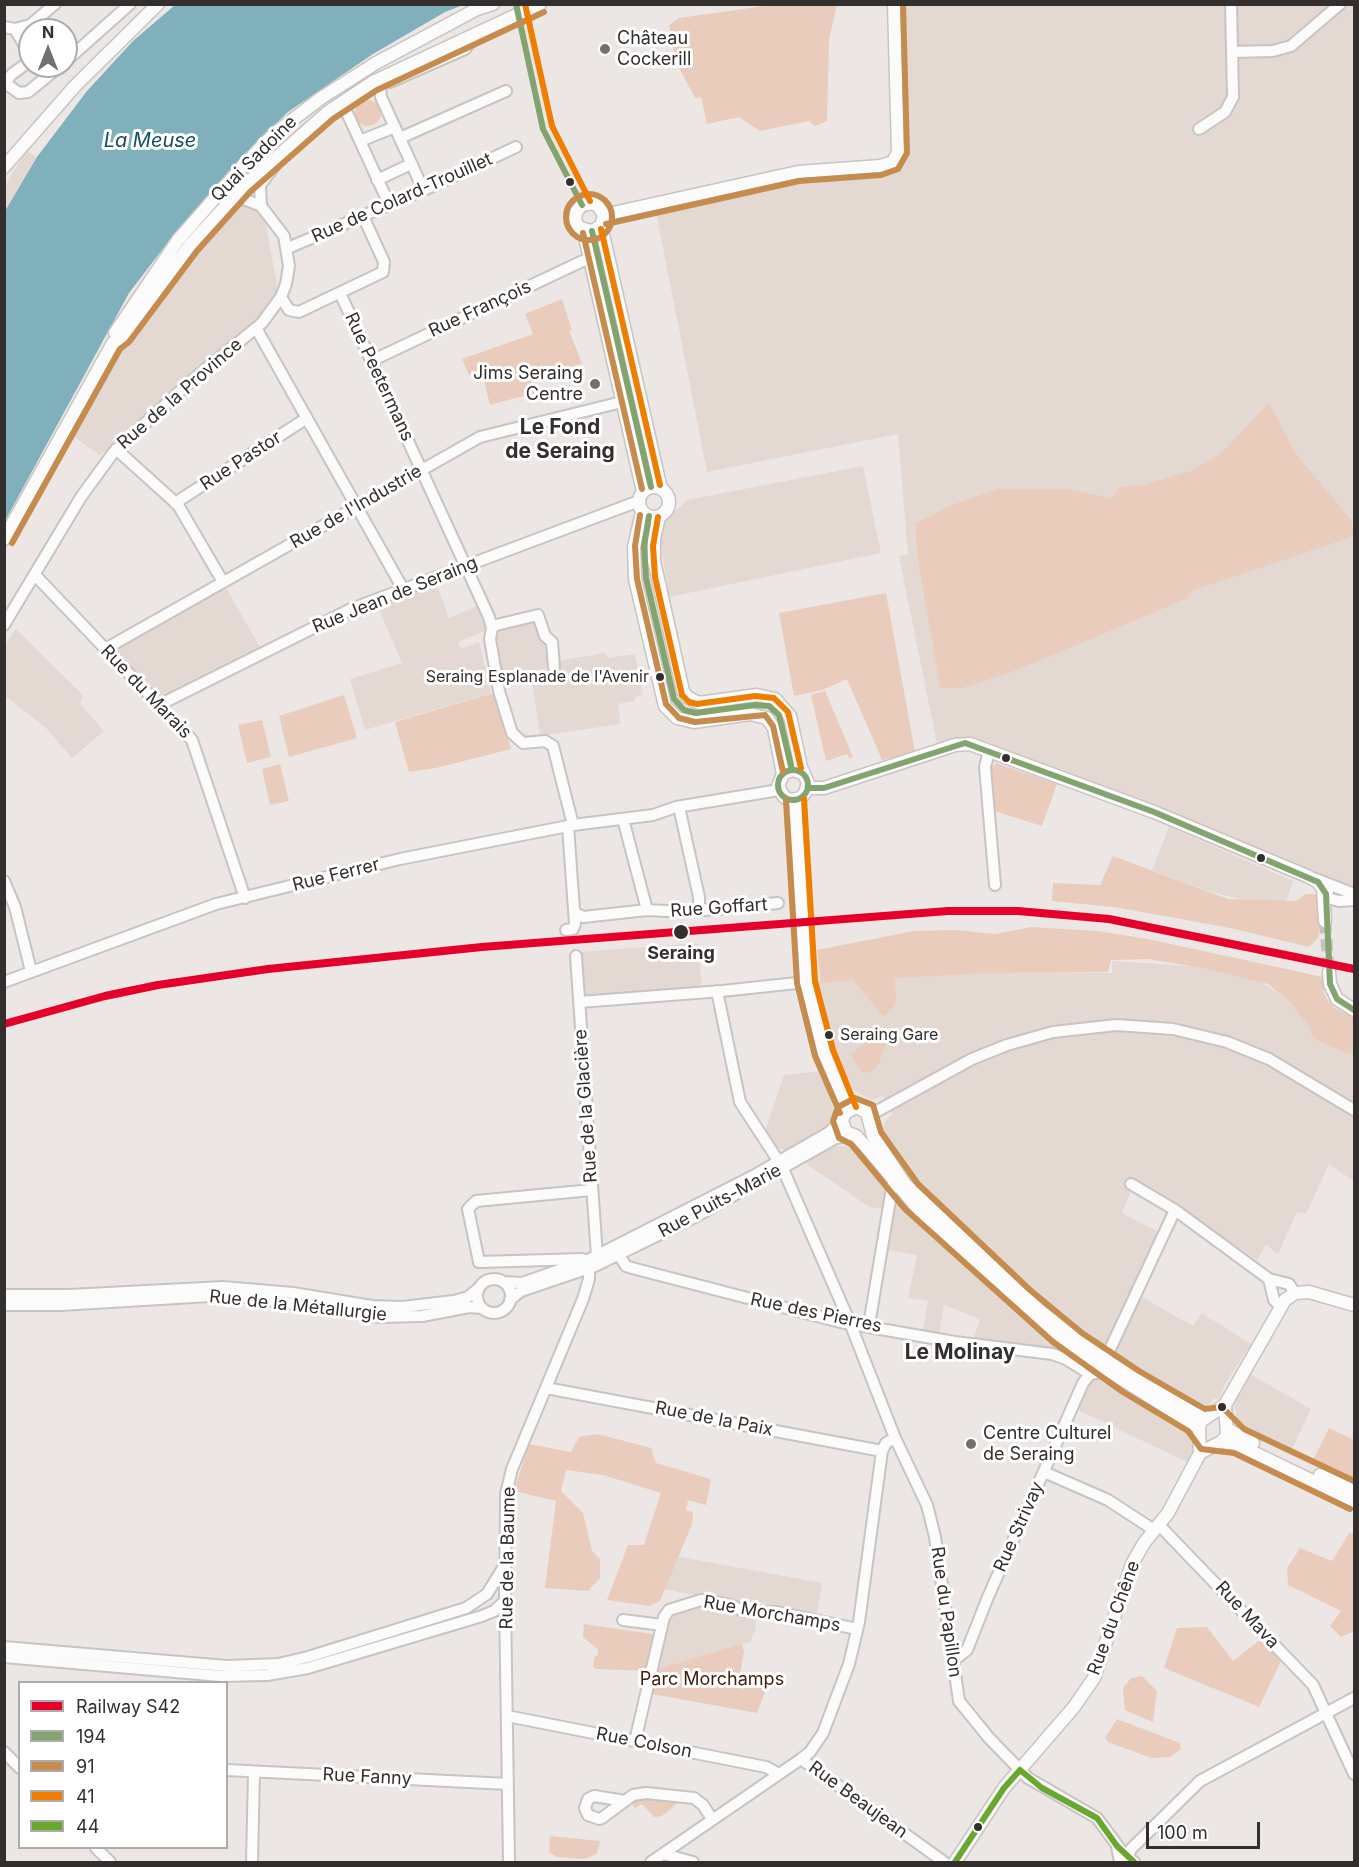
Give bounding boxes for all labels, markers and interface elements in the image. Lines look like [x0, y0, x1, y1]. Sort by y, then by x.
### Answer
north arrow [18, 18, 78, 78]
text: N [42, 22, 54, 42]
place label: Château Cockerill [617, 28, 691, 70]
marker: Château Cockerill [598, 42, 612, 56]
street label: Quai Sadoine [206, 111, 302, 207]
water label: La Meuse [104, 129, 196, 153]
street label: Rue de Colard-Trouillet [308, 148, 496, 248]
unlabelled marker [564, 176, 576, 188]
street label: Rue François [425, 276, 535, 342]
street label: Rue Peetermans [340, 309, 418, 445]
street label: Rue de la Province [113, 334, 247, 454]
place label: Jims Seraing Centre [473, 363, 583, 406]
marker: Jims Seraing Centre [588, 377, 602, 391]
district label: Le Fond de Seraing [505, 415, 615, 465]
street label: Rue Pastor [196, 427, 286, 495]
street label: Rue de l'Industrie [286, 461, 426, 553]
street label: Rue Jean de Seraing [309, 552, 481, 638]
street label: Rue du Marais [96, 641, 196, 743]
place label: Seraing Esplanade de l'Avenir [426, 667, 649, 687]
marker: Seraing Esplanade de l'Avenir [654, 671, 666, 683]
unlabelled marker [1000, 752, 1012, 764]
unlabelled marker [1255, 852, 1267, 864]
street label: Rue Ferrer [290, 854, 382, 896]
street label: Rue Goffart [670, 894, 768, 922]
marker: Seraing [672, 923, 690, 941]
place label: Seraing [647, 943, 715, 965]
place label: Seraing Gare [840, 1025, 938, 1045]
street label: Rue de la Glacière [570, 1028, 602, 1184]
marker: Seraing Gare [823, 1029, 835, 1041]
street label: Rue Puits-Marie [655, 1160, 785, 1242]
street label: Rue de la Métallurgie [208, 1286, 388, 1326]
street label: Rue des Pierres [748, 1289, 884, 1337]
district label: Le Molinay [905, 1340, 1015, 1366]
street label: Rue de la Paix [653, 1397, 775, 1441]
unlabelled marker [1216, 1401, 1228, 1413]
place label: Centre Culturel de Seraing [983, 1423, 1111, 1466]
marker: Centre Culturel de Seraing [964, 1437, 978, 1451]
street label: Rue Strivay [989, 1478, 1049, 1576]
street label: Rue de la Baume [496, 1486, 520, 1630]
street label: Rue du Papillon [926, 1545, 966, 1679]
street label: Rue du Chêne [1083, 1558, 1145, 1678]
street label: Rue Mava [1210, 1577, 1284, 1653]
street label: Rue Morchamps [702, 1591, 842, 1637]
park label: Parc Morchamps [640, 1669, 784, 1691]
legend [18, 1681, 228, 1849]
text: Railway S42 [76, 1696, 180, 1717]
street label: Rue Colson [594, 1723, 694, 1763]
text: 194 [76, 1726, 106, 1747]
text: 91 [76, 1756, 94, 1777]
street label: Rue Beaujean [804, 1757, 912, 1843]
street label: Rue Fanny [322, 1764, 412, 1790]
text: 41 [76, 1786, 95, 1807]
scale bar [1149, 1810, 1263, 1848]
text: 44 [76, 1816, 99, 1837]
unlabelled marker [972, 1821, 984, 1833]
text: 100 m [1157, 1822, 1208, 1843]

